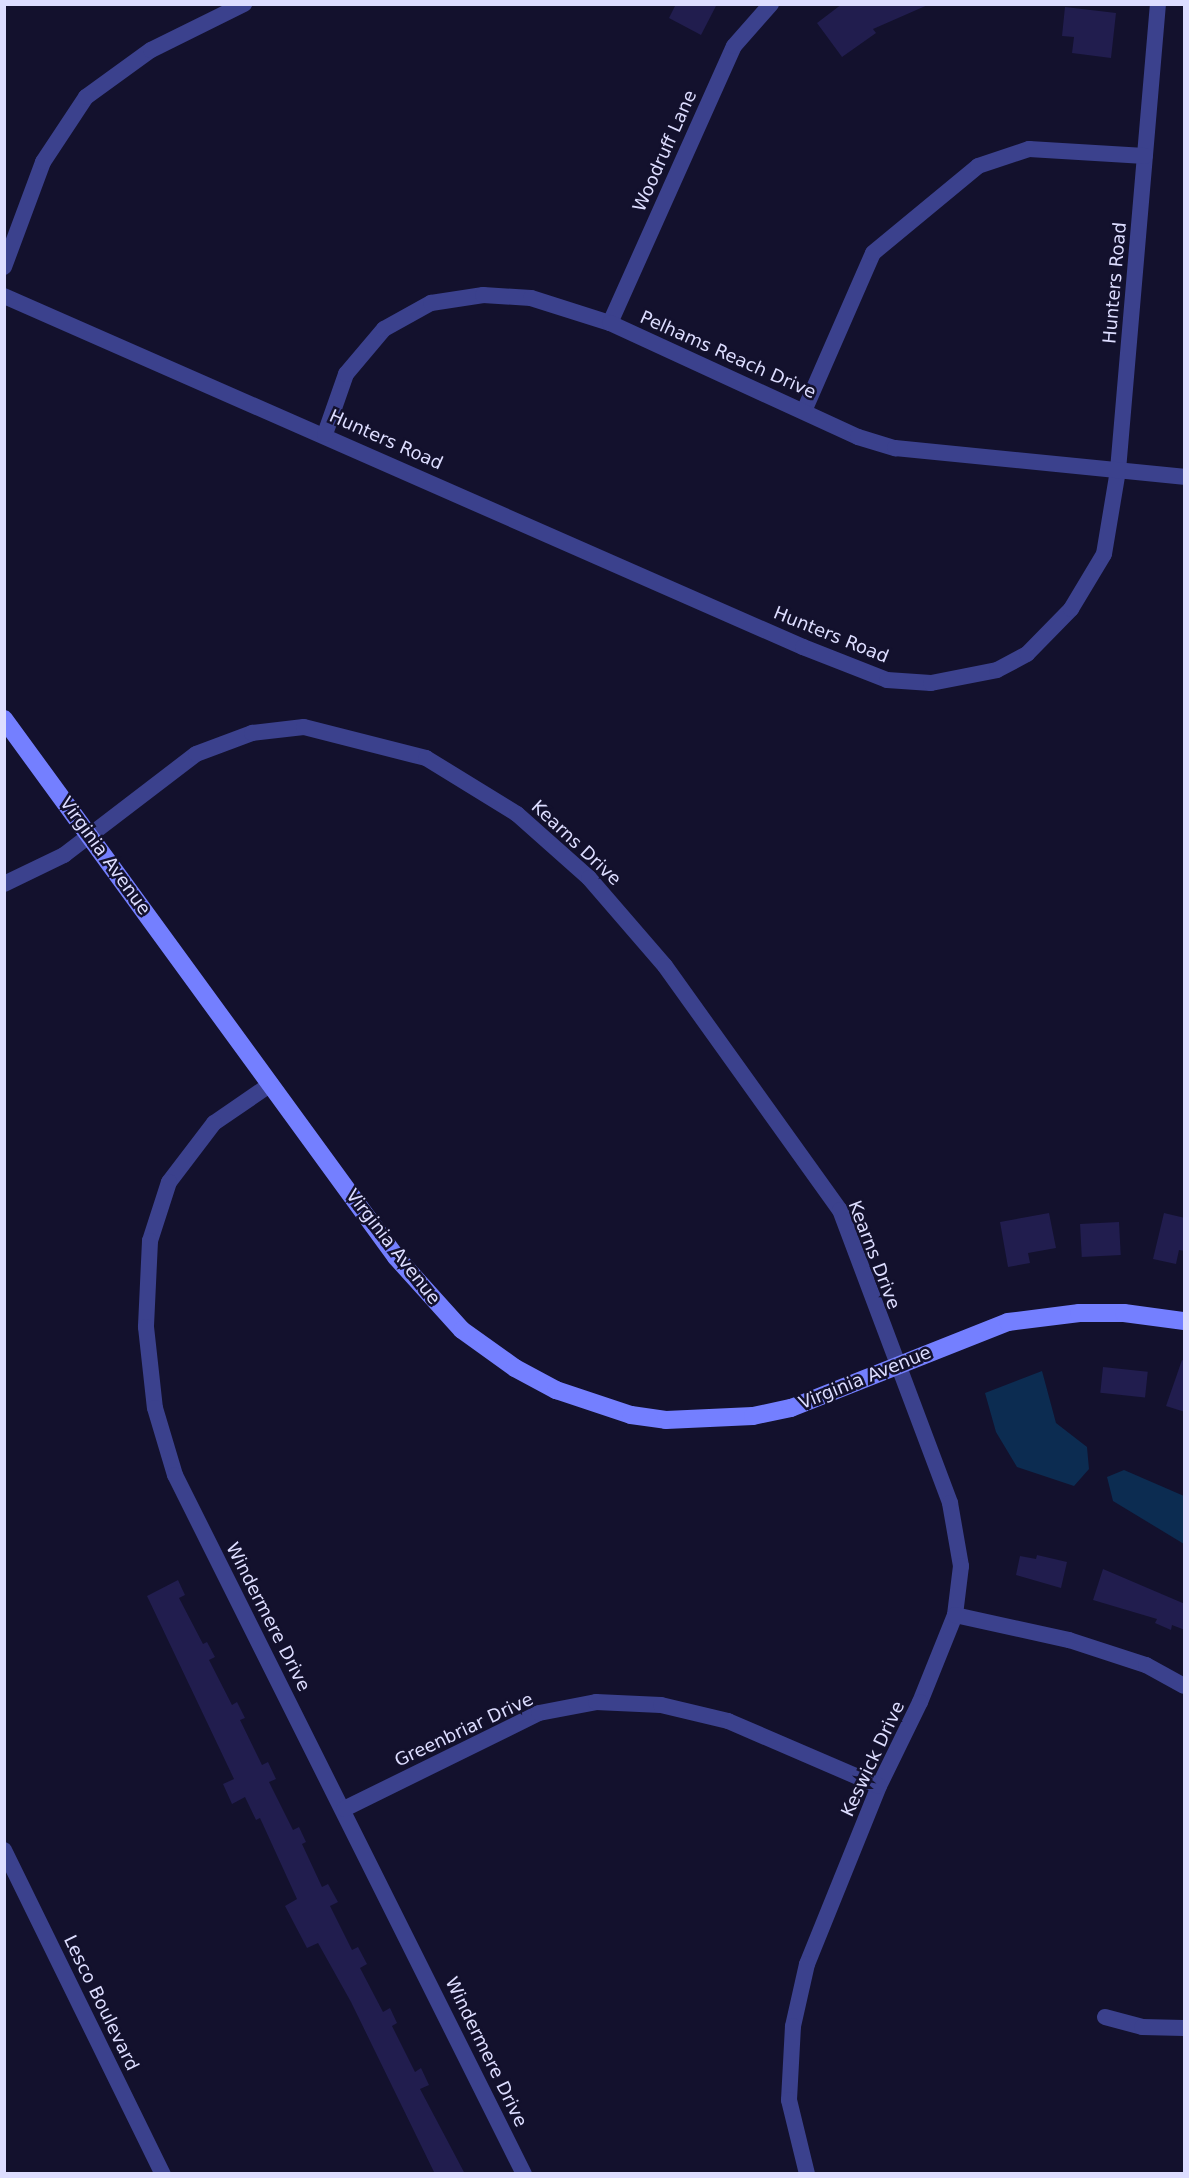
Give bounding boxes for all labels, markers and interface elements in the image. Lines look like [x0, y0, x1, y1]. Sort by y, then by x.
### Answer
street label: Woodruff Lane [629, 87, 701, 215]
street label: Hunters Road [1099, 221, 1131, 345]
street label: Pelhams Reach Drive [637, 306, 819, 404]
street label: Hunters Road [326, 405, 446, 475]
street label: Hunters Road [770, 602, 892, 668]
street label: Virginia Avenue [55, 793, 155, 919]
street label: Kearns Drive [527, 796, 625, 890]
street label: Virginia Avenue [341, 1185, 445, 1309]
street label: Kearns Drive [843, 1198, 905, 1312]
street label: Virginia Avenue [796, 1342, 934, 1414]
street label: Windermere Drive [221, 1539, 315, 1695]
street label: Greenbriar Drive [391, 1688, 537, 1772]
street label: Keswick Drive [837, 1698, 909, 1820]
street label: Lesco Boulevard [59, 1932, 143, 2074]
street label: Windermere Drive [440, 1974, 532, 2130]

